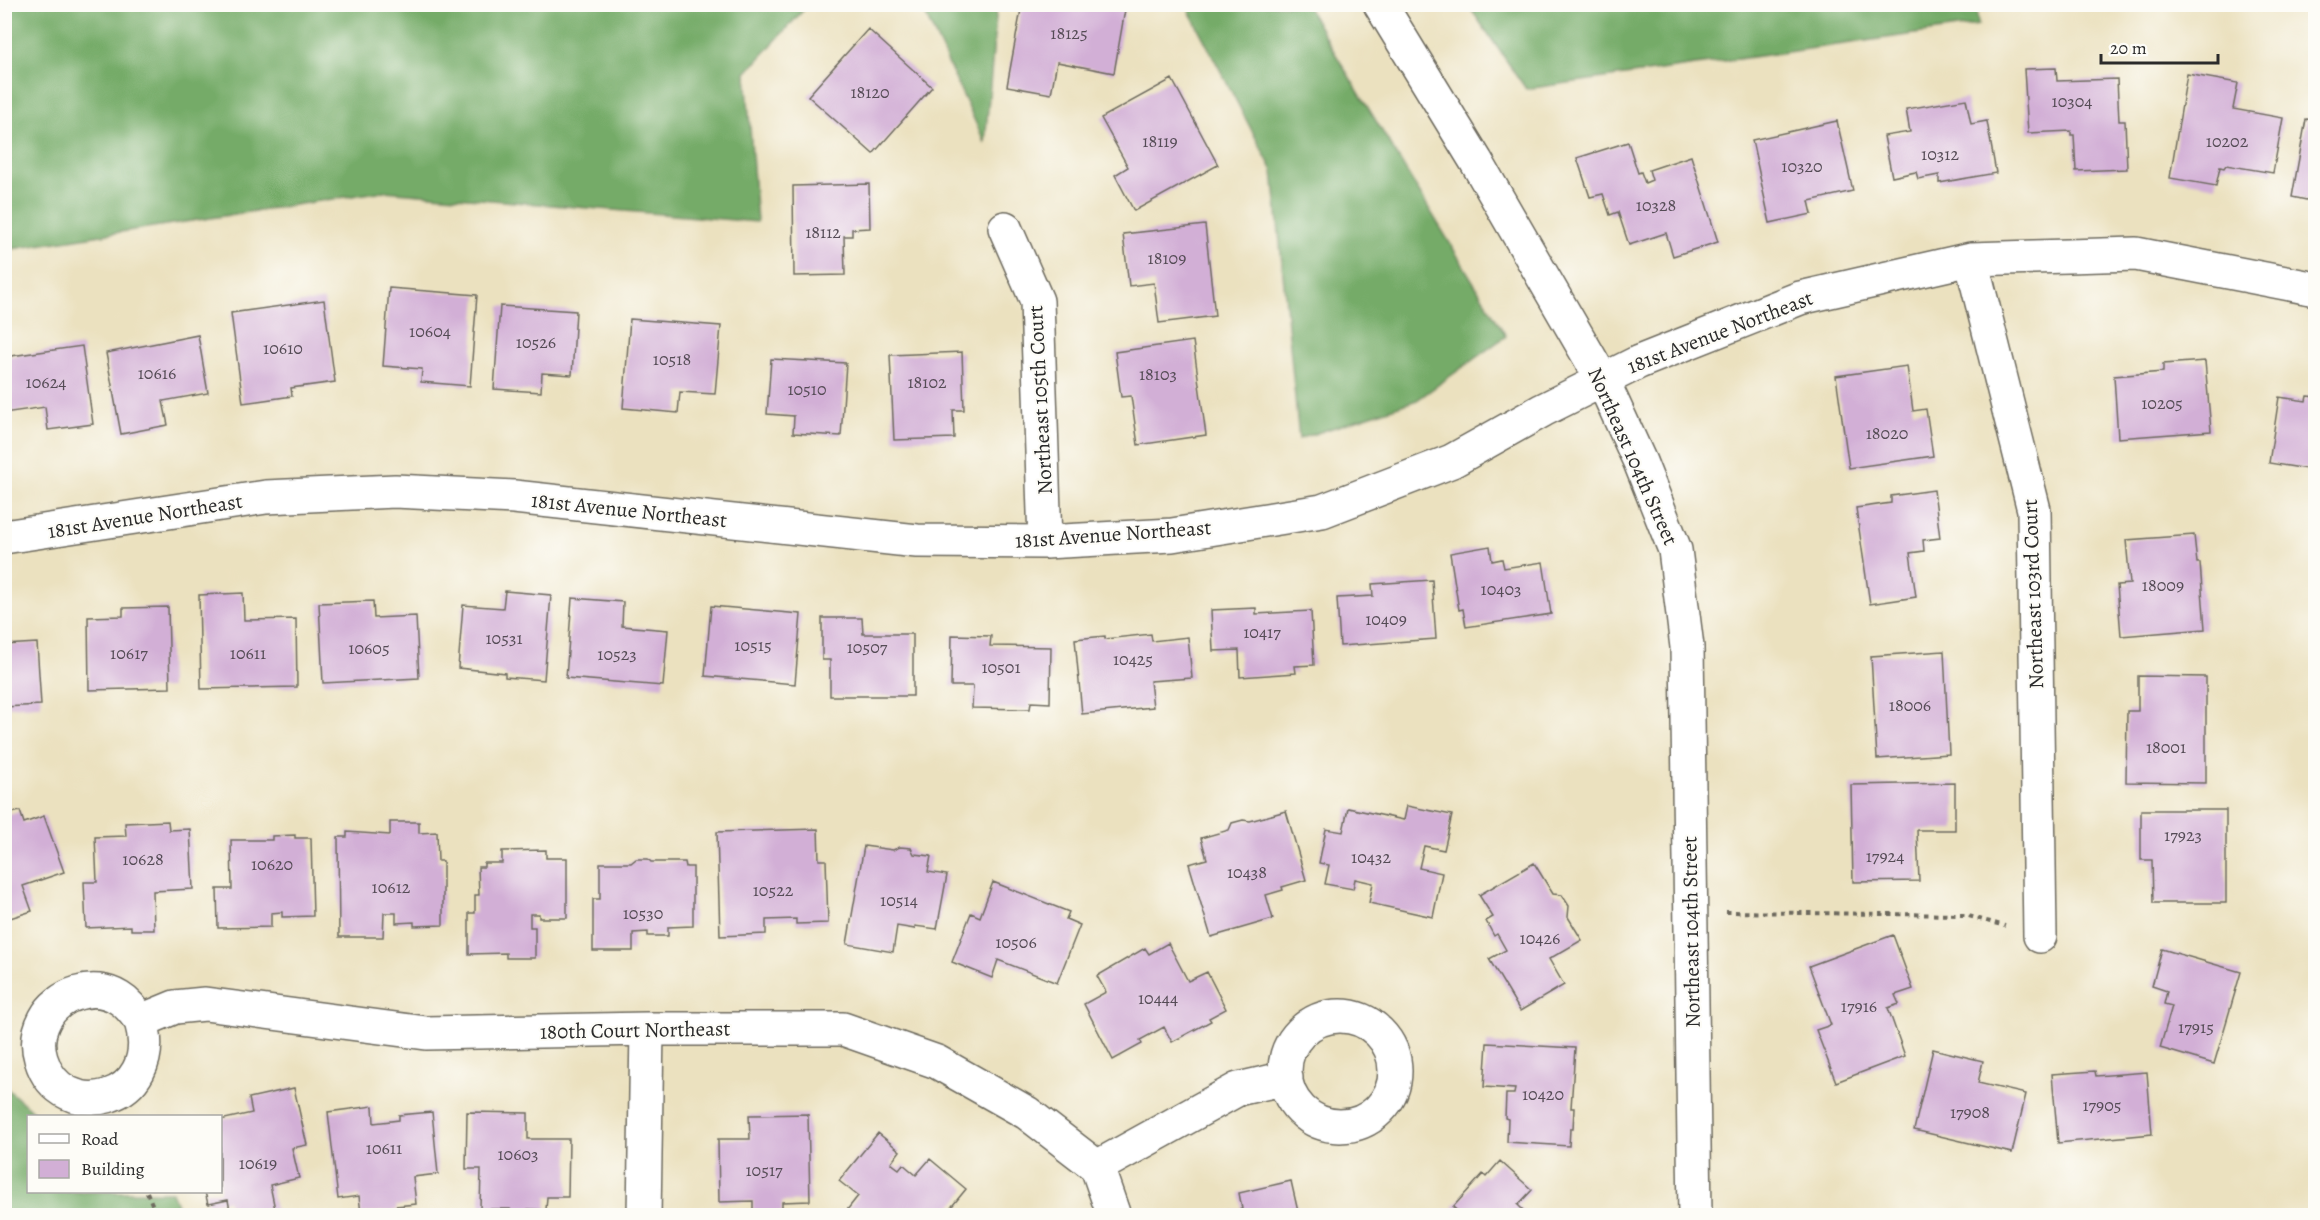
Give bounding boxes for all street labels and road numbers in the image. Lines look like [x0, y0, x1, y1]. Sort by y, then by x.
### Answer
street label: 181st Avenue Northeast [1623, 284, 1817, 380]
street label: Northeast 105th Court [1021, 305, 1059, 495]
street label: Northeast 104th Street [1581, 363, 1685, 549]
street label: 181st Avenue Northeast [530, 486, 728, 534]
street label: 181st Avenue Northeast [46, 487, 244, 545]
street label: Northeast 103rd Court [2016, 499, 2050, 689]
street label: 181st Avenue Northeast [1014, 513, 1212, 555]
street label: Northeast 104th Street [1675, 836, 1707, 1028]
street label: 180th Court Northeast [540, 1014, 731, 1046]

